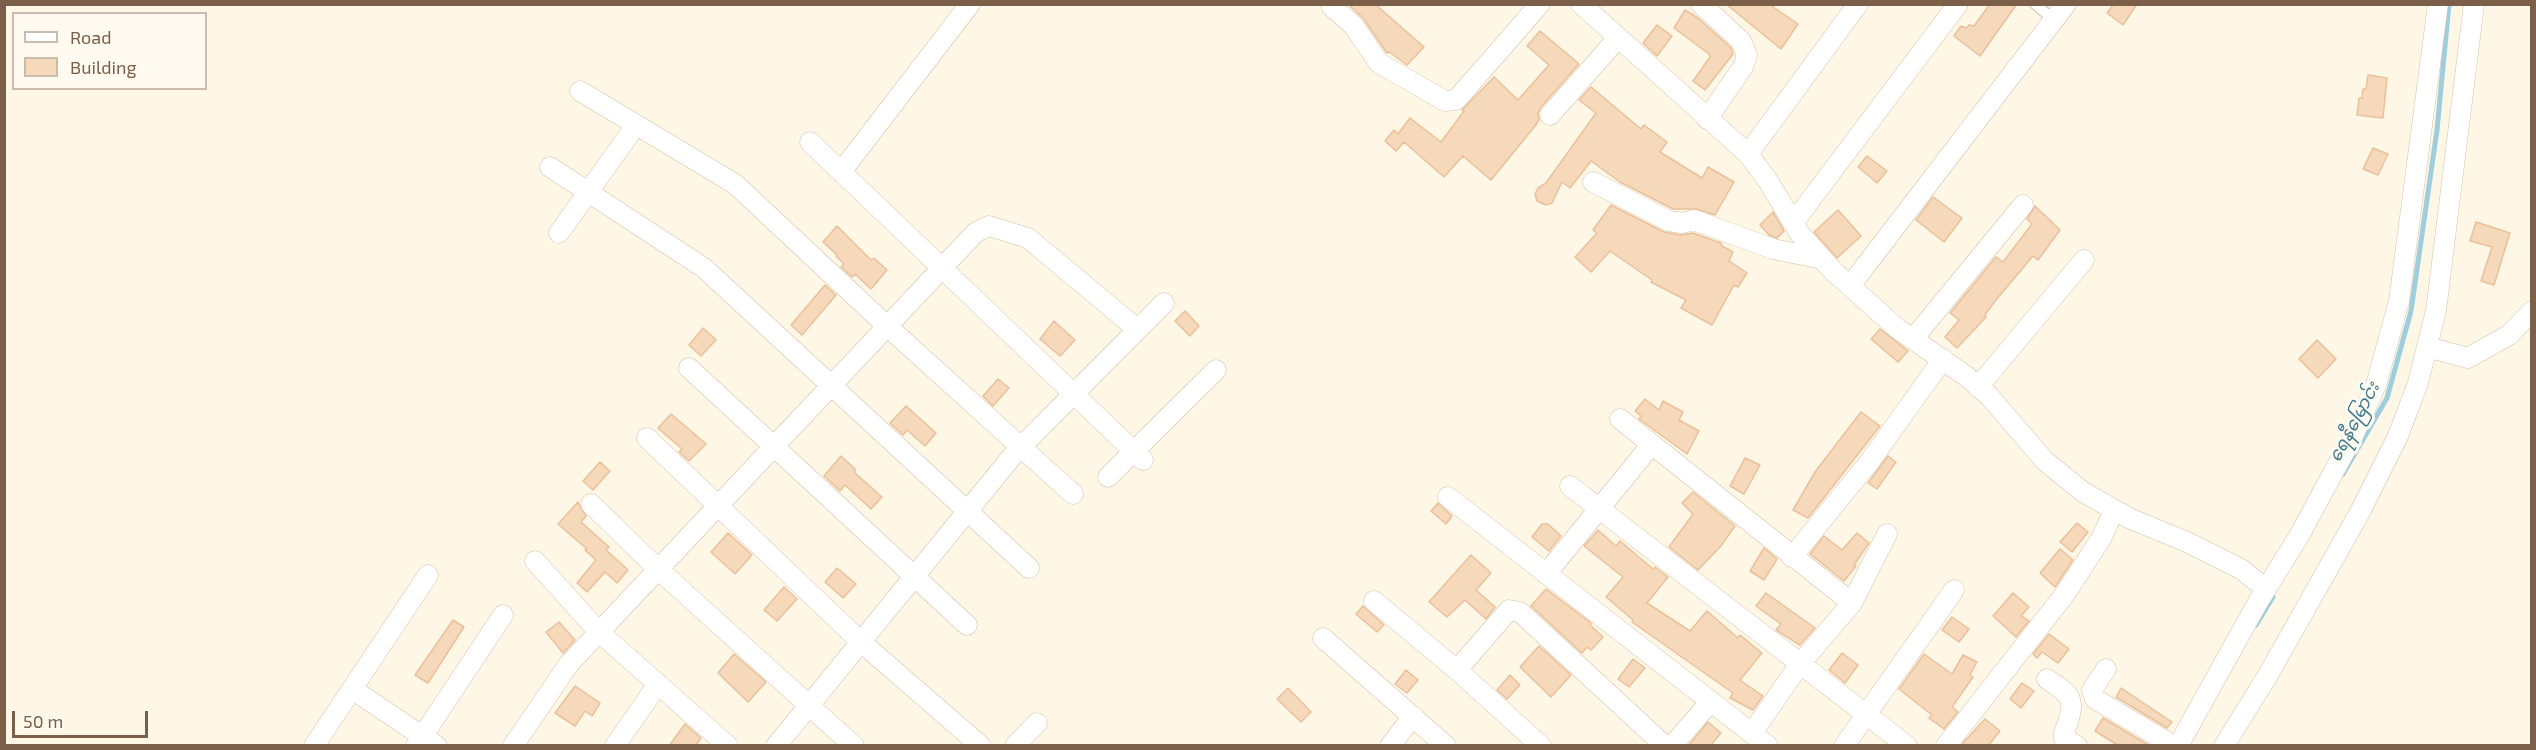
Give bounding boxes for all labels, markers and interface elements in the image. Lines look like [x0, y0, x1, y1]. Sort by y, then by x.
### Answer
legend [12, 12, 207, 90]
text: Road [70, 26, 111, 48]
text: Building [70, 56, 137, 78]
water label: ရေနီမြောင်း [2324, 378, 2384, 466]
scale bar [15, 699, 152, 737]
text: 50 m [23, 710, 63, 732]

